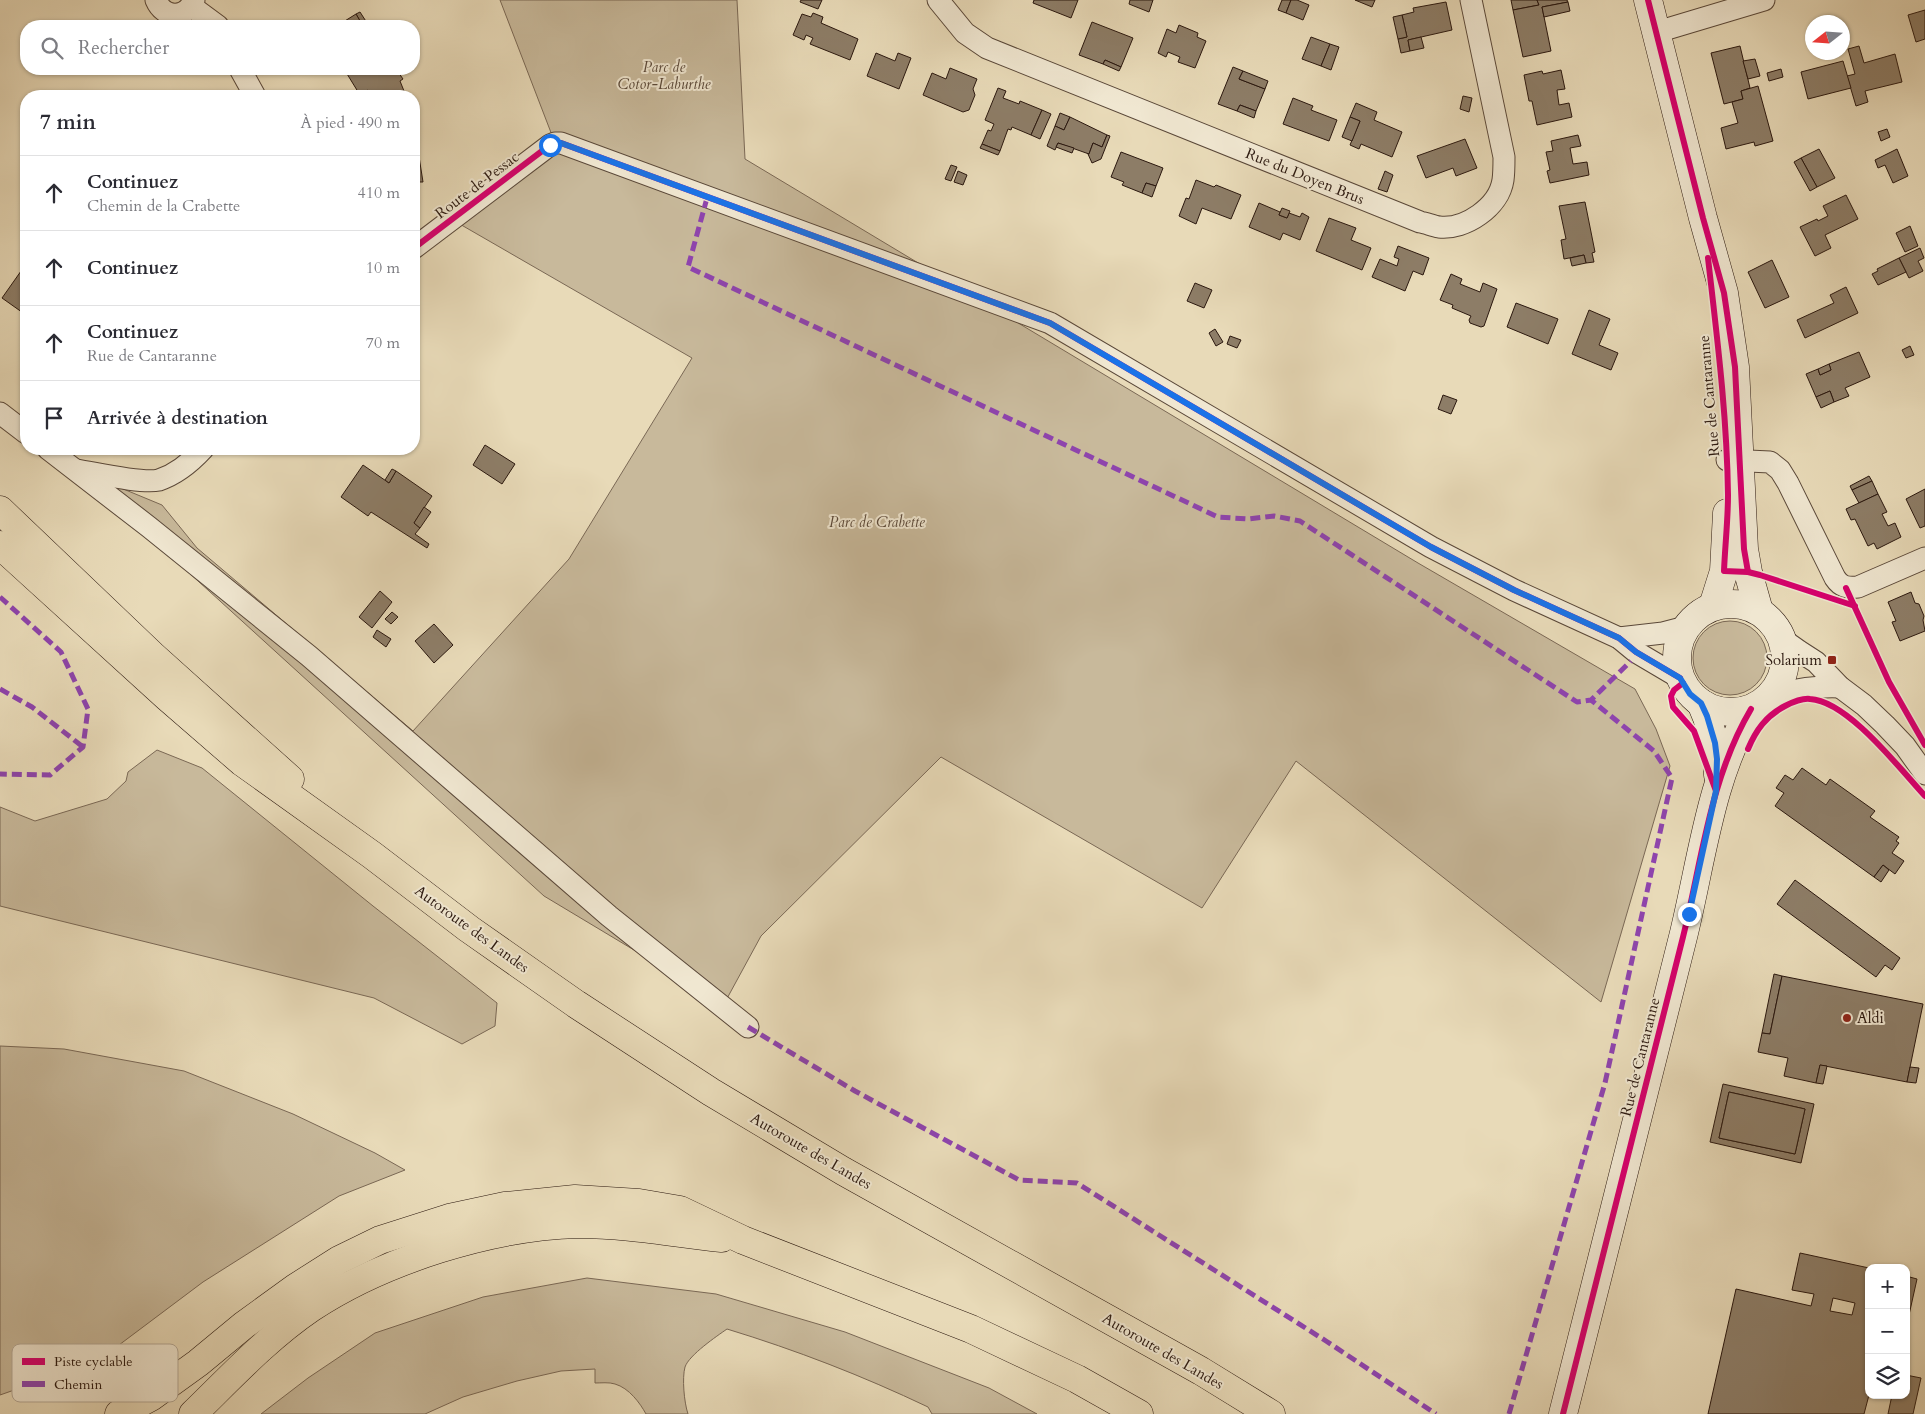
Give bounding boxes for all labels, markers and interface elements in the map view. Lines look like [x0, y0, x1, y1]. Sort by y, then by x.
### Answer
north arrow [1805, 15, 1850, 60]
search box [20, 20, 420, 75]
icon: search [38, 34, 66, 62]
text: Rechercher [78, 35, 169, 61]
park label: Parc de Cotor-Laburthe [618, 57, 711, 94]
text: 7 min [40, 108, 96, 137]
text: À pied · 490 m [300, 112, 400, 134]
route start [539, 134, 562, 157]
street label: Rue du Doyen Brus [1243, 143, 1367, 209]
street label: Route de Pessac [431, 147, 523, 223]
text: Continuez [87, 169, 178, 195]
icon: ahead [40, 179, 68, 207]
text: 410 m [358, 182, 400, 204]
text: Chemin de la Crabette [87, 195, 240, 217]
icon: ahead [40, 254, 68, 282]
text: Continuez [87, 255, 178, 281]
text: 10 m [366, 257, 400, 279]
text: Continuez [87, 319, 178, 345]
icon: ahead [40, 329, 68, 357]
text: 70 m [366, 332, 400, 354]
street label: Rue de Cantaranne [1694, 334, 1724, 458]
text: Rue de Cantaranne [87, 345, 217, 367]
icon: arrive [40, 404, 68, 432]
text: Arrivée à destination [87, 405, 268, 431]
park label: Parc de Crabette [829, 512, 925, 532]
place label: Solarium [1765, 650, 1822, 670]
marker: Solarium [1826, 654, 1838, 666]
street label: Autoroute des Landes [411, 881, 533, 977]
route end [1678, 903, 1701, 926]
street label: Rue de Cantaranne [1616, 995, 1664, 1119]
place label: Aldi [1857, 1008, 1884, 1028]
marker: Aldi [1841, 1012, 1853, 1024]
street label: Autoroute des Landes [747, 1108, 875, 1194]
map controls [1865, 1264, 1910, 1399]
button: + [1865, 1264, 1910, 1309]
street label: Autoroute des Landes [1099, 1308, 1227, 1394]
button: − [1865, 1309, 1910, 1354]
legend [12, 1344, 178, 1402]
text: Piste cyclable [54, 1352, 133, 1371]
button: layers [1865, 1354, 1910, 1399]
text: Chemin [54, 1375, 103, 1394]

